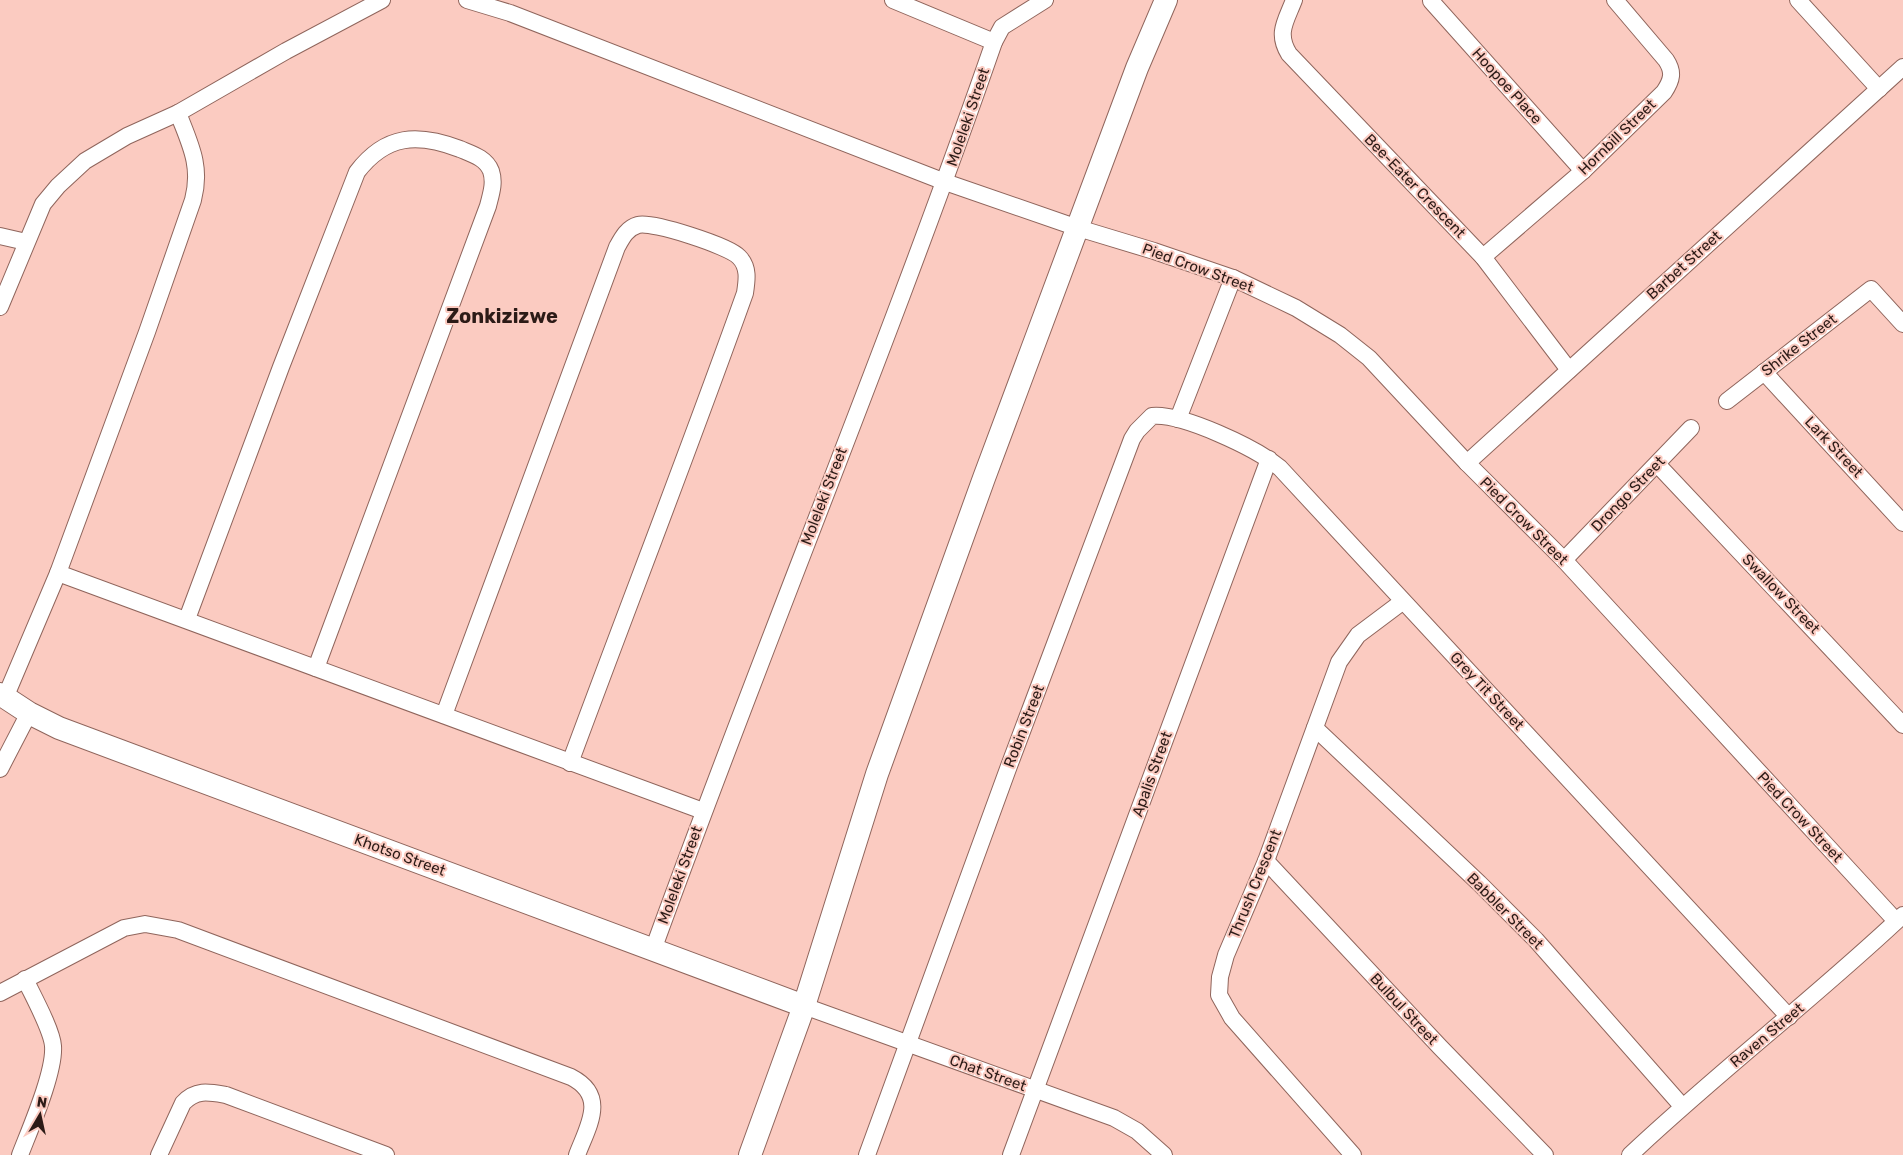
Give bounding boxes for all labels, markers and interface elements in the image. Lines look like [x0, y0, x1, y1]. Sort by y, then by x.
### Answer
street label: Hoopoe Place [1468, 44, 1546, 128]
street label: Moleleki Street [943, 65, 993, 169]
street label: Hornbill Street [1574, 95, 1660, 179]
street label: Bee-Eater Crescent [1361, 130, 1469, 242]
street label: Barbet Street [1643, 227, 1725, 303]
street label: Pied Crow Street [1140, 240, 1256, 296]
district label: Zonkizizwe [446, 304, 558, 328]
street label: Shrike Street [1758, 310, 1840, 380]
street label: Lark Street [1801, 413, 1867, 481]
street label: Moleleki Street [797, 445, 851, 547]
street label: Drongo Street [1587, 452, 1669, 536]
street label: Pied Crow Street [1476, 473, 1572, 569]
street label: Swallow Street [1738, 550, 1824, 638]
street label: Grey Tit Street [1446, 648, 1528, 734]
street label: Robin Street [1000, 682, 1048, 770]
street label: Apalis Street [1128, 729, 1176, 819]
street label: Pied Crow Street [1754, 768, 1847, 866]
street label: Moleleki Street [654, 823, 706, 926]
street label: Thrush Crescent [1225, 827, 1285, 941]
street label: Khotso Street [352, 830, 448, 880]
street label: Babbler Street [1463, 869, 1547, 953]
street label: Bulbul Street [1366, 969, 1442, 1049]
street label: Raven Street [1727, 999, 1808, 1071]
street label: Chat Street [947, 1051, 1029, 1095]
north arrow [15, 1090, 65, 1140]
text: N [36, 1093, 48, 1112]

